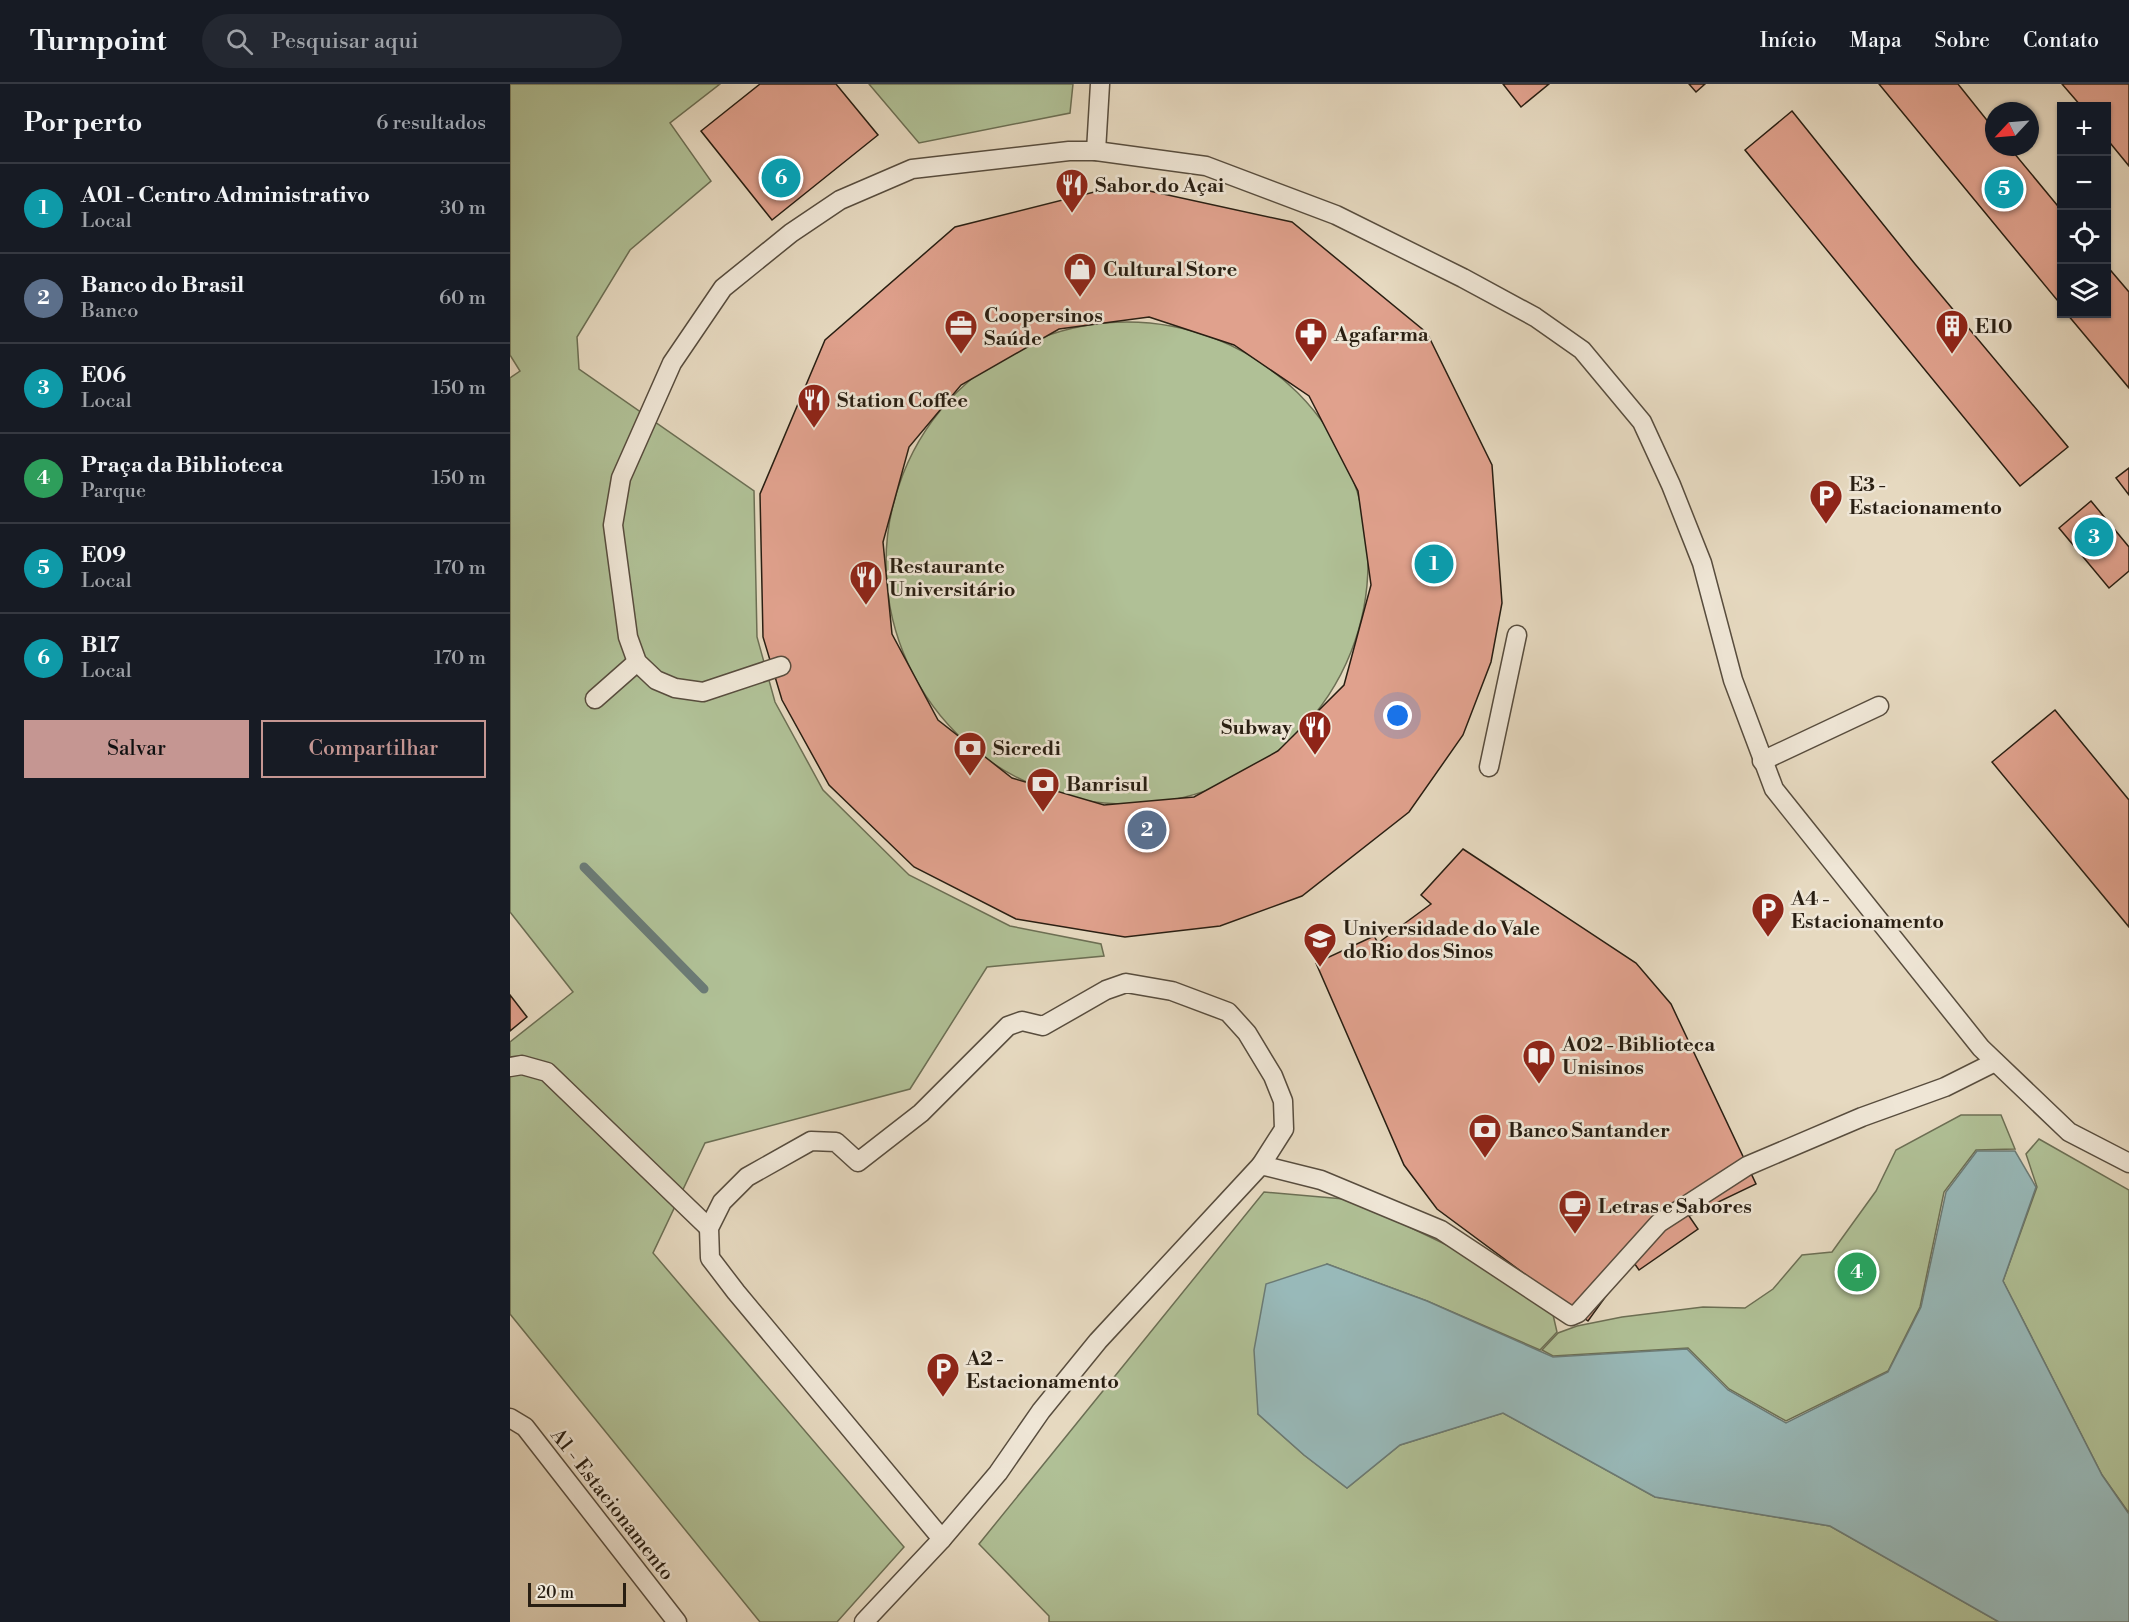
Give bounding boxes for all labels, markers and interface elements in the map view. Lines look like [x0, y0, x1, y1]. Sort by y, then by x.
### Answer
search box [202, 14, 622, 68]
text: Turnpoint [30, 24, 166, 59]
icon: search [223, 25, 256, 58]
text: Pesquisar aqui [271, 28, 418, 55]
text: Início [1760, 28, 1817, 54]
text: Mapa [1850, 28, 1902, 54]
text: Sobre [1935, 28, 1990, 54]
text: Contato [2023, 28, 2099, 54]
north arrow [1985, 102, 2039, 156]
map controls [2057, 102, 2111, 318]
button: + [2057, 102, 2111, 156]
text: Por perto [24, 107, 142, 139]
text: 6 resultados [376, 111, 486, 136]
pin: 6 [762, 156, 800, 200]
button: − [2057, 156, 2111, 210]
pin: 5 [1984, 166, 2024, 212]
restaurant icon: Sabor do Açai [1054, 167, 1090, 214]
place label: Sabor do Açai [1095, 174, 1225, 199]
text: A01 - Centro Administrativo [81, 182, 370, 209]
text: 1 [39, 196, 48, 221]
text: 30 m [440, 196, 486, 221]
text: Local [81, 209, 132, 234]
button: locate [2057, 210, 2111, 264]
shop icon: Cultural Store [1062, 251, 1098, 298]
place label: Cultural Store [1103, 258, 1238, 283]
button: layers [2057, 264, 2111, 318]
text: Banco do Brasil [81, 272, 244, 299]
text: 2 [37, 286, 50, 311]
text: 60 m [439, 286, 486, 311]
text: Banco [81, 299, 138, 324]
place label: Coopersinos Saúde [984, 304, 1103, 352]
office icon: Coopersinos Saúde [943, 308, 979, 355]
building icon: E10 [1934, 308, 1970, 355]
place label: E10 [1975, 315, 2012, 340]
pharmacy icon: Agafarma [1293, 316, 1329, 363]
place label: Agafarma [1333, 323, 1429, 348]
text: E06 [81, 362, 126, 389]
text: 3 [37, 376, 50, 401]
text: 150 m [431, 376, 486, 401]
restaurant icon: Station Coffee [796, 382, 832, 429]
text: Local [81, 389, 132, 414]
place label: Station Coffee [837, 389, 968, 414]
text: Praça da Biblioteca [81, 452, 283, 479]
text: 4 [37, 466, 50, 491]
text: 150 m [431, 466, 486, 491]
place label: E3 - Estacionamento [1849, 473, 2002, 521]
parking icon: E3 - Estacionamento [1808, 478, 1844, 525]
text: Parque [81, 479, 146, 504]
pin: 3 [2074, 514, 2114, 560]
text: E09 [81, 542, 126, 569]
pin: 1 [1414, 542, 1454, 586]
place label: Restaurante Universitário [889, 555, 1016, 603]
text: 5 [37, 556, 50, 581]
text: 170 m [434, 556, 486, 581]
restaurant icon: Restaurante Universitário [848, 559, 884, 606]
text: Local [81, 569, 132, 594]
text: B17 [81, 632, 120, 659]
text: 6 [37, 646, 50, 671]
text: 170 m [434, 646, 486, 671]
text: Local [81, 659, 132, 684]
your location [1383, 701, 1412, 730]
restaurant icon: Subway [1297, 709, 1333, 756]
place label: Subway [1221, 716, 1293, 741]
button: Salvar [24, 720, 249, 778]
button: Compartilhar [261, 720, 486, 778]
bank icon: Sicredi [952, 730, 988, 777]
place label: Sicredi [993, 737, 1061, 762]
bank icon: Banrisul [1025, 766, 1061, 813]
place label: Banrisul [1066, 773, 1149, 798]
pin: 2 [1128, 808, 1166, 852]
place label: A4 - Estacionamento [1790, 887, 1944, 935]
parking icon: A4 - Estacionamento [1750, 891, 1786, 938]
place label: Universidade do Vale do Rio dos Sinos [1343, 917, 1540, 965]
school or university icon: Universidade do Vale do Rio dos Sinos [1302, 921, 1338, 968]
place label: A02 - Biblioteca Unisinos [1561, 1033, 1715, 1081]
library icon: A02 - Biblioteca Unisinos [1521, 1038, 1557, 1085]
bank icon: Banco Santander [1467, 1112, 1503, 1159]
place label: Banco Santander [1508, 1119, 1670, 1144]
cafe icon: Letras e Sabores [1557, 1188, 1593, 1235]
place label: Letras e Sabores [1598, 1195, 1752, 1220]
pin: 4 [1838, 1250, 1876, 1294]
place label: A2 - Estacionamento [965, 1347, 1119, 1395]
parking icon: A2 - Estacionamento [925, 1351, 961, 1398]
street label: A1 - Estacionamento [544, 1423, 679, 1586]
scale bar [528, 1580, 626, 1608]
text: 20 m [537, 1583, 574, 1603]

